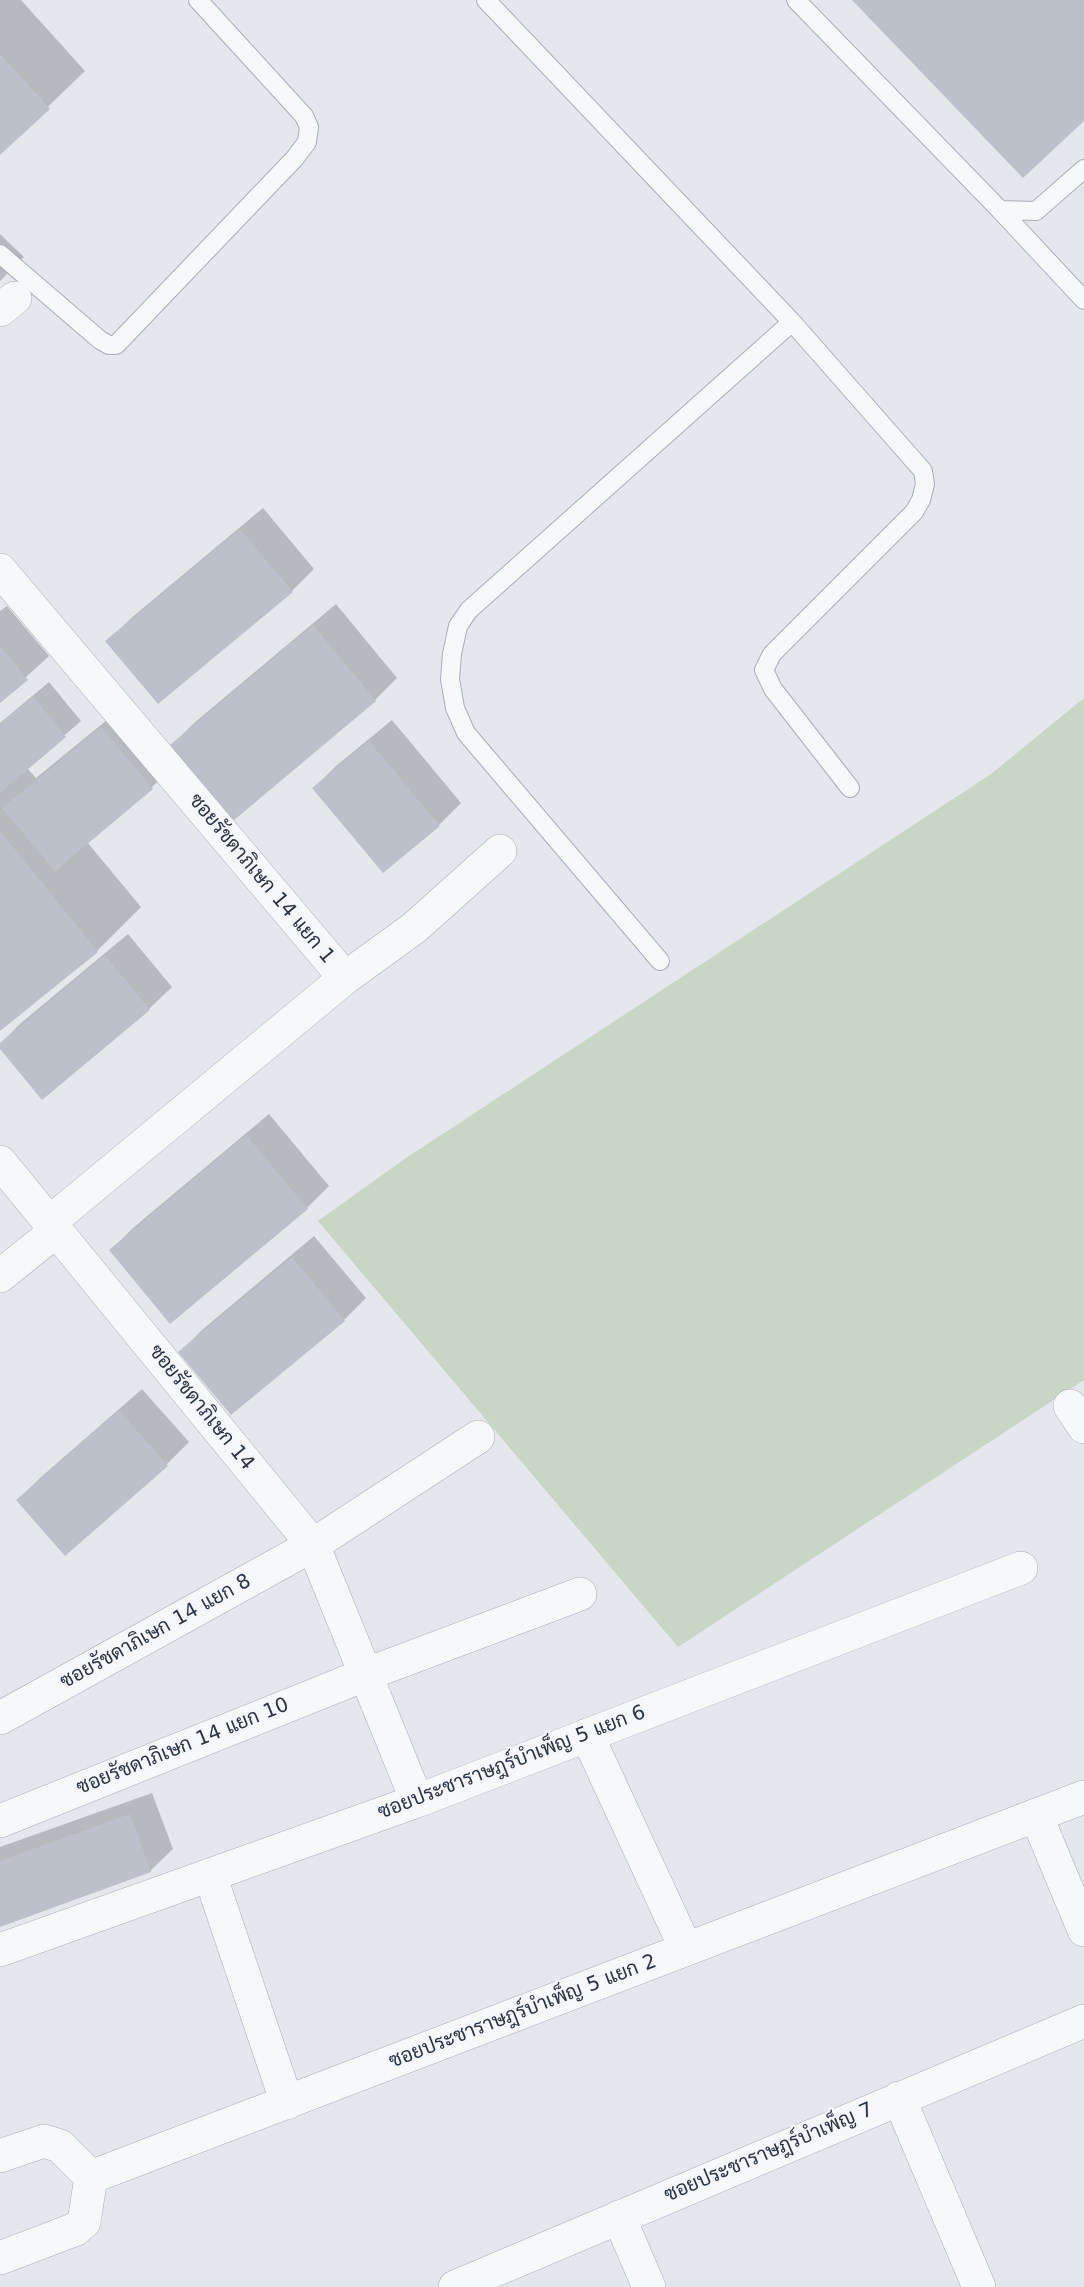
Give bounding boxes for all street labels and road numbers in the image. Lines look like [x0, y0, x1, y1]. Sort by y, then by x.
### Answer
street label: ซอยรัชดาภิเษก 14 แยก 1 [183, 789, 339, 969]
street label: ซอยรัชดาภิเษก 14 [143, 1341, 259, 1475]
street label: ซอยรัชดาภิเษก 14 แยก 8 [57, 1570, 255, 1694]
street label: ซอยรัชดาภิเษก 14 แยก 10 [73, 1693, 293, 1801]
street label: ซอยประชาราษฎร์บำเพ็ญ 5 แยก 6 [375, 1701, 649, 1825]
street label: ซอยประชาราษฎร์บำเพ็ญ 5 แยก 2 [386, 1950, 660, 2074]
street label: ซอยประชาราษฎร์บำเพ็ญ 7 [661, 2098, 877, 2208]

